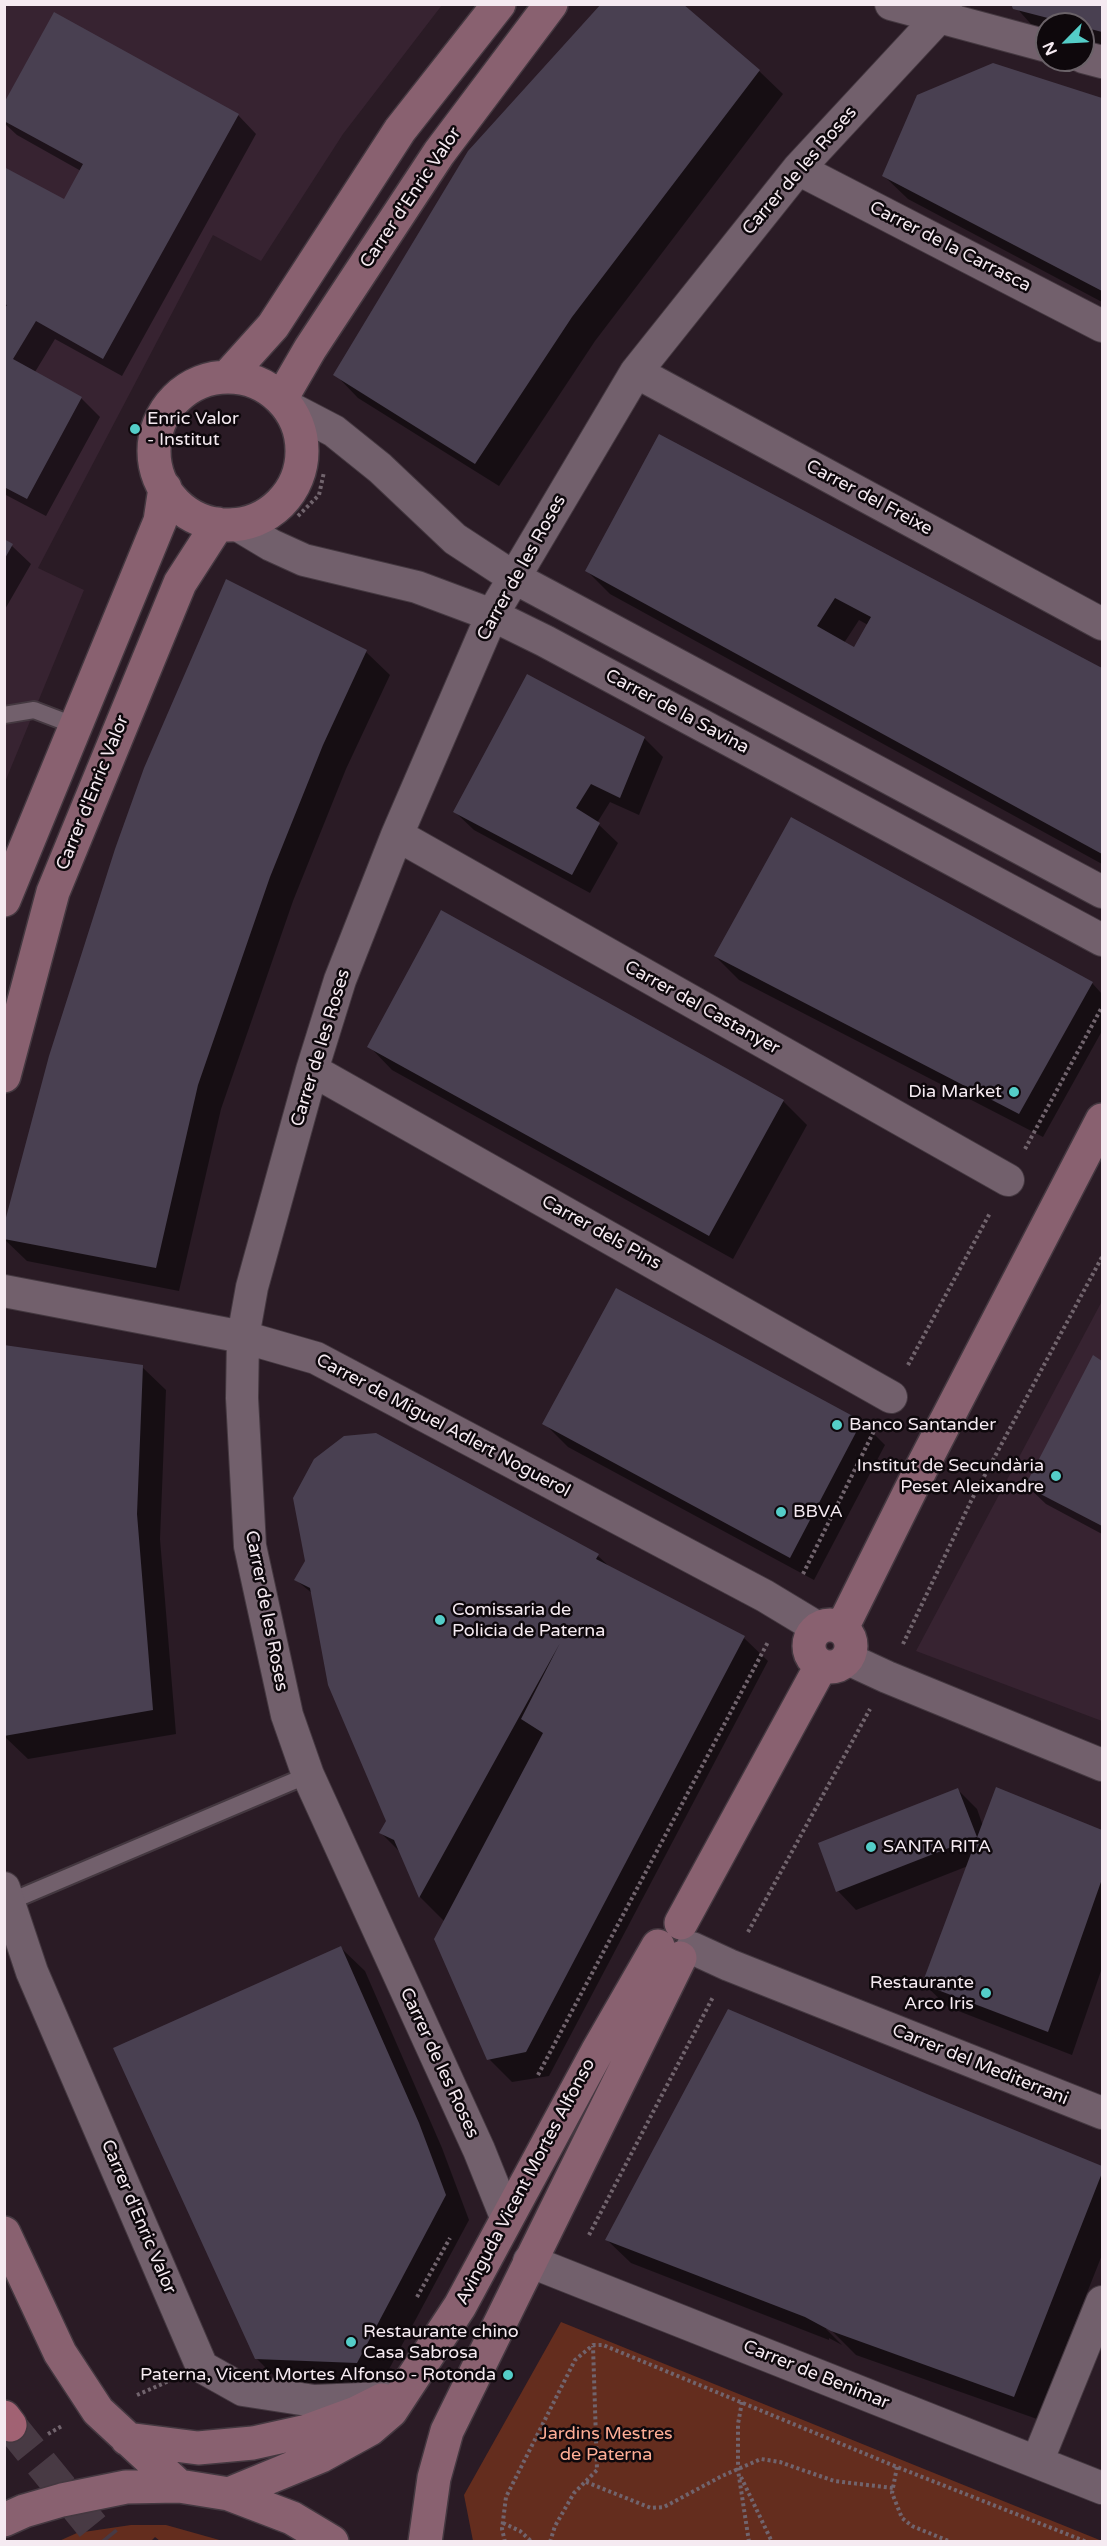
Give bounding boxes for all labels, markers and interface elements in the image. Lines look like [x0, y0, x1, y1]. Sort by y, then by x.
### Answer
north arrow [1035, 12, 1095, 72]
text: N [1039, 39, 1062, 58]
street label: Carrer de les Roses [738, 102, 862, 240]
street label: Carrer d'Enric Valor [356, 123, 466, 273]
street label: Carrer de la Carrasca [866, 197, 1034, 297]
place label: Enric Valor - Institut [147, 408, 239, 450]
marker: Enric Valor - Institut [128, 422, 142, 436]
street label: Carrer del Freixe [802, 456, 936, 540]
street label: Carrer de les Roses [473, 491, 571, 645]
street label: Carrer de la Savina [601, 665, 753, 759]
street label: Carrer d'Enric Valor [52, 712, 134, 874]
street label: Carrer del Castanyer [621, 956, 783, 1060]
street label: Carrer de les Roses [287, 967, 355, 1129]
place label: Dia Market [908, 1081, 1002, 1103]
marker: Dia Market [1007, 1085, 1021, 1099]
street label: Carrer dels Pins [537, 1191, 665, 1275]
street label: Carrer de Miguel Adlert Noguerol [312, 1350, 574, 1502]
place label: Banco Santander [849, 1414, 996, 1436]
marker: Banco Santander [830, 1418, 844, 1432]
place label: Institut de Secundària Peset Aleixandre [857, 1455, 1044, 1498]
marker: Institut de Secundària Peset Aleixandre [1049, 1469, 1063, 1483]
place label: BBVA [793, 1501, 843, 1523]
marker: BBVA [774, 1505, 788, 1519]
street label: Carrer de les Roses [240, 1529, 292, 1693]
place label: Comissaria de Policia de Paterna [452, 1599, 605, 1642]
marker: Comissaria de Policia de Paterna [433, 1613, 447, 1627]
place label: SANTA RITA [883, 1836, 991, 1858]
marker: SANTA RITA [864, 1840, 878, 1854]
place label: Restaurante Arco Iris [870, 1972, 974, 2014]
street label: Carrer de les Roses [395, 1984, 483, 2142]
marker: Restaurante Arco Iris [979, 1986, 993, 2000]
street label: Carrer del Mediterrani [889, 2020, 1071, 2110]
street label: Avinguda Vicent Mortes Alfonso [452, 2055, 600, 2309]
street label: Carrer d'Enric Valor [96, 2137, 180, 2297]
place label: Restaurante chino Casa Sabrosa [363, 2321, 519, 2364]
marker: Restaurante chino Casa Sabrosa [344, 2335, 358, 2349]
street label: Carrer de Benimar [740, 2336, 892, 2414]
place label: Paterna, Vicent Mortes Alfonso - Rotonda [140, 2364, 496, 2386]
marker: Paterna, Vicent Mortes Alfonso - Rotonda [501, 2368, 515, 2382]
park label: Jardins Mestres de Paterna [539, 2423, 673, 2466]

